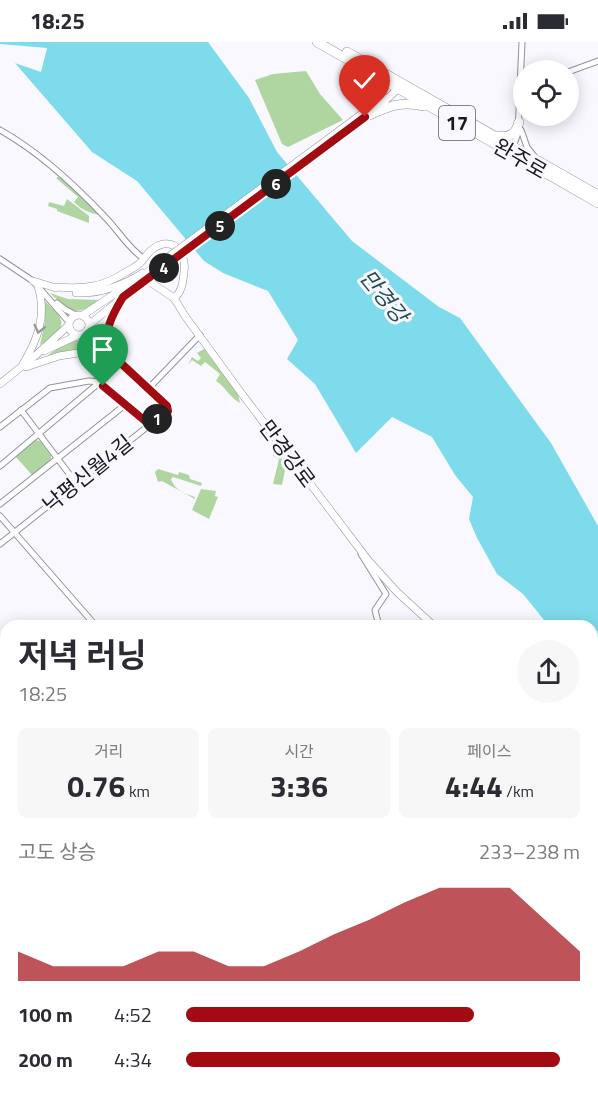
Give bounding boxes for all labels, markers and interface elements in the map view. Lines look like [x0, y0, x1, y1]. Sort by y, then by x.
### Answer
text: 18:25 [30, 4, 85, 38]
pin [339, 55, 390, 117]
map controls [513, 60, 579, 126]
button: locate [513, 60, 579, 126]
icon: check [348, 64, 381, 97]
road number: 17 [439, 106, 475, 140]
street label: 완주로 [487, 130, 554, 186]
pin: 6 [261, 169, 291, 199]
text: 6 [272, 172, 280, 196]
pin: 5 [205, 211, 235, 241]
text: 5 [216, 214, 224, 238]
pin: 4 [149, 253, 179, 283]
text: 4 [160, 256, 168, 280]
water label: 만경강 [352, 262, 418, 332]
one-way arrow [34, 324, 47, 334]
pin [77, 324, 128, 386]
icon: arrive [86, 333, 119, 366]
pin: 1 [142, 404, 172, 434]
text: 1 [153, 407, 161, 431]
street label: 만경강로 [252, 413, 324, 494]
street label: 낙평신월4길 [35, 427, 140, 520]
text: 저녁 러닝 [18, 630, 147, 680]
button: share [517, 640, 580, 703]
text: 18:25 [18, 678, 67, 709]
text: 거리 [94, 739, 123, 763]
text: 시간 [284, 739, 314, 763]
text: 페이스 [467, 739, 511, 763]
text: 0.76 [67, 763, 125, 809]
text: 3:36 [270, 763, 328, 809]
text: 4:44 [445, 763, 503, 809]
text: km [125, 779, 150, 803]
text: /km [503, 779, 534, 803]
text: 고도 상승 [18, 836, 96, 867]
text: 233–238 m [479, 836, 580, 867]
text: 100 m [18, 999, 73, 1030]
text: 4:52 [114, 999, 152, 1030]
text: 200 m [18, 1044, 73, 1075]
text: 4:34 [114, 1044, 152, 1075]

